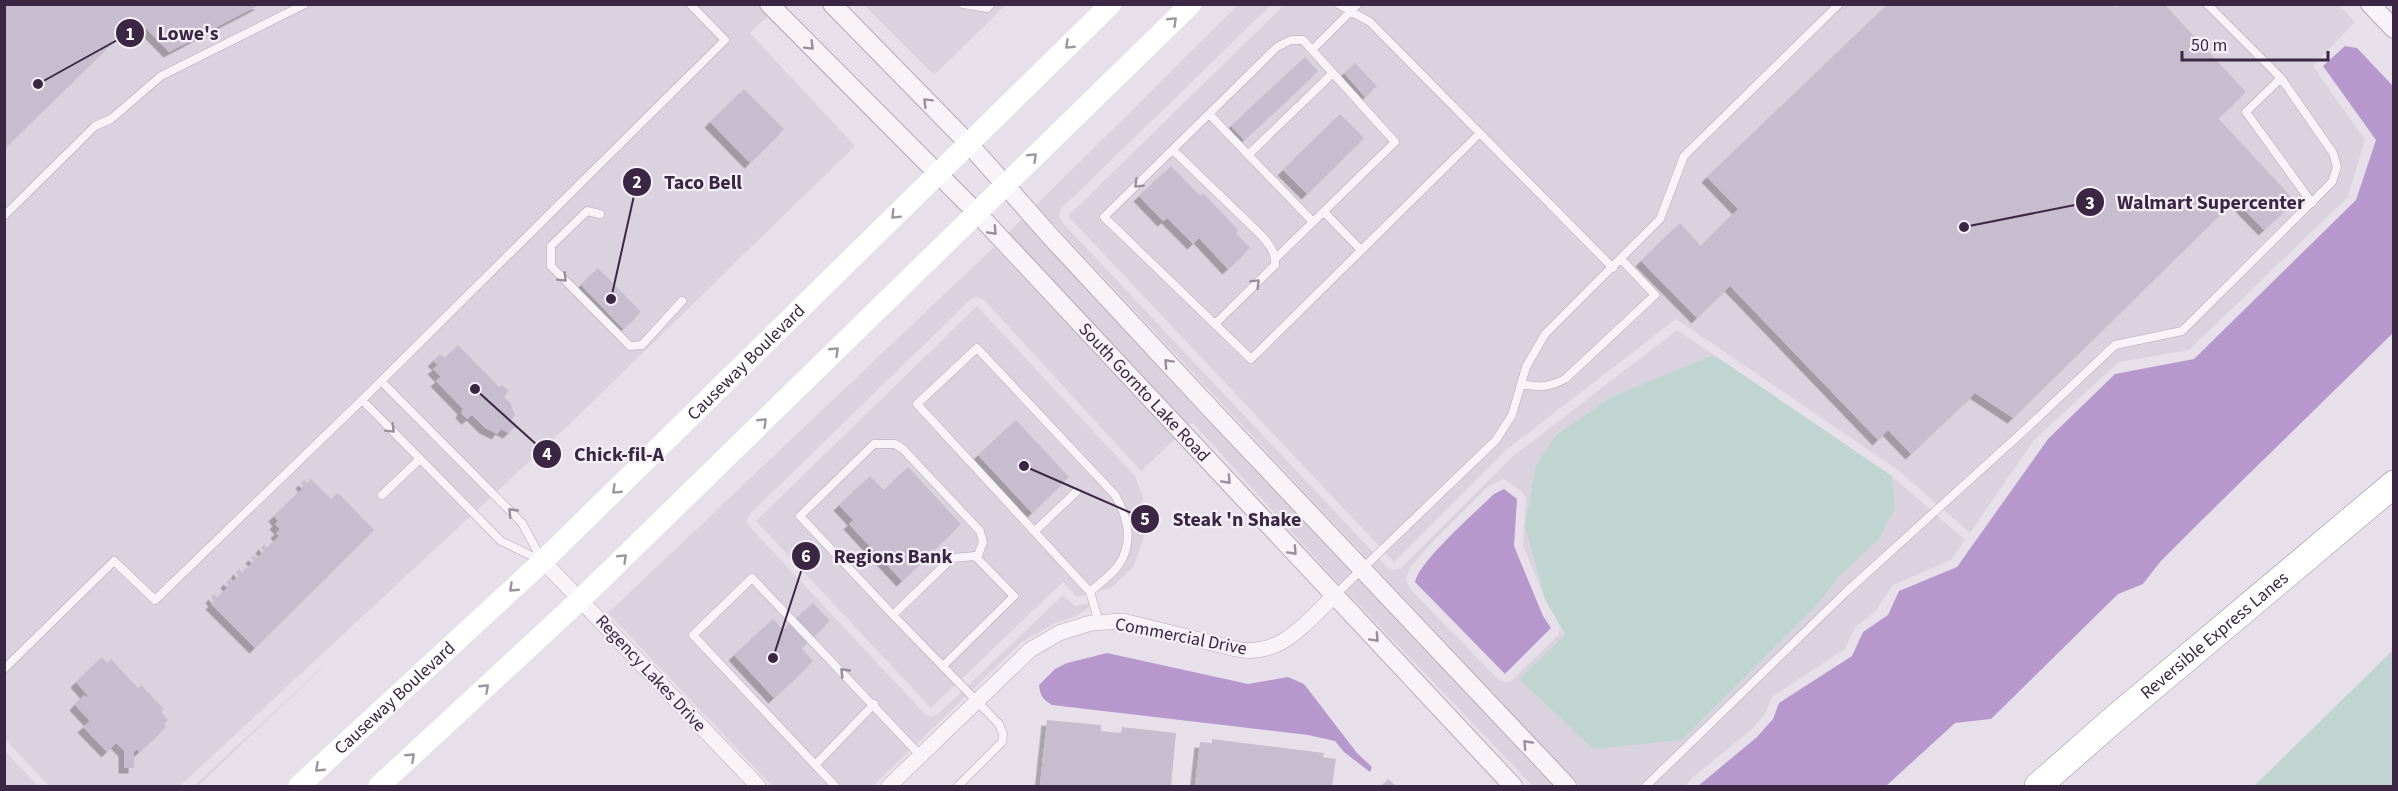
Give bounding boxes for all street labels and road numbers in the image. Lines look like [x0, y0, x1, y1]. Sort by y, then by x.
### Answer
street label: Causeway Boulevard [682, 299, 811, 426]
street label: South Gornto Lake Road [1073, 317, 1216, 468]
street label: Reversible Express Lanes [2135, 566, 2294, 705]
street label: Regency Lakes Drive [590, 609, 712, 738]
street label: Commercial Drive [1113, 611, 1249, 662]
street label: Causeway Boulevard [329, 636, 461, 761]

